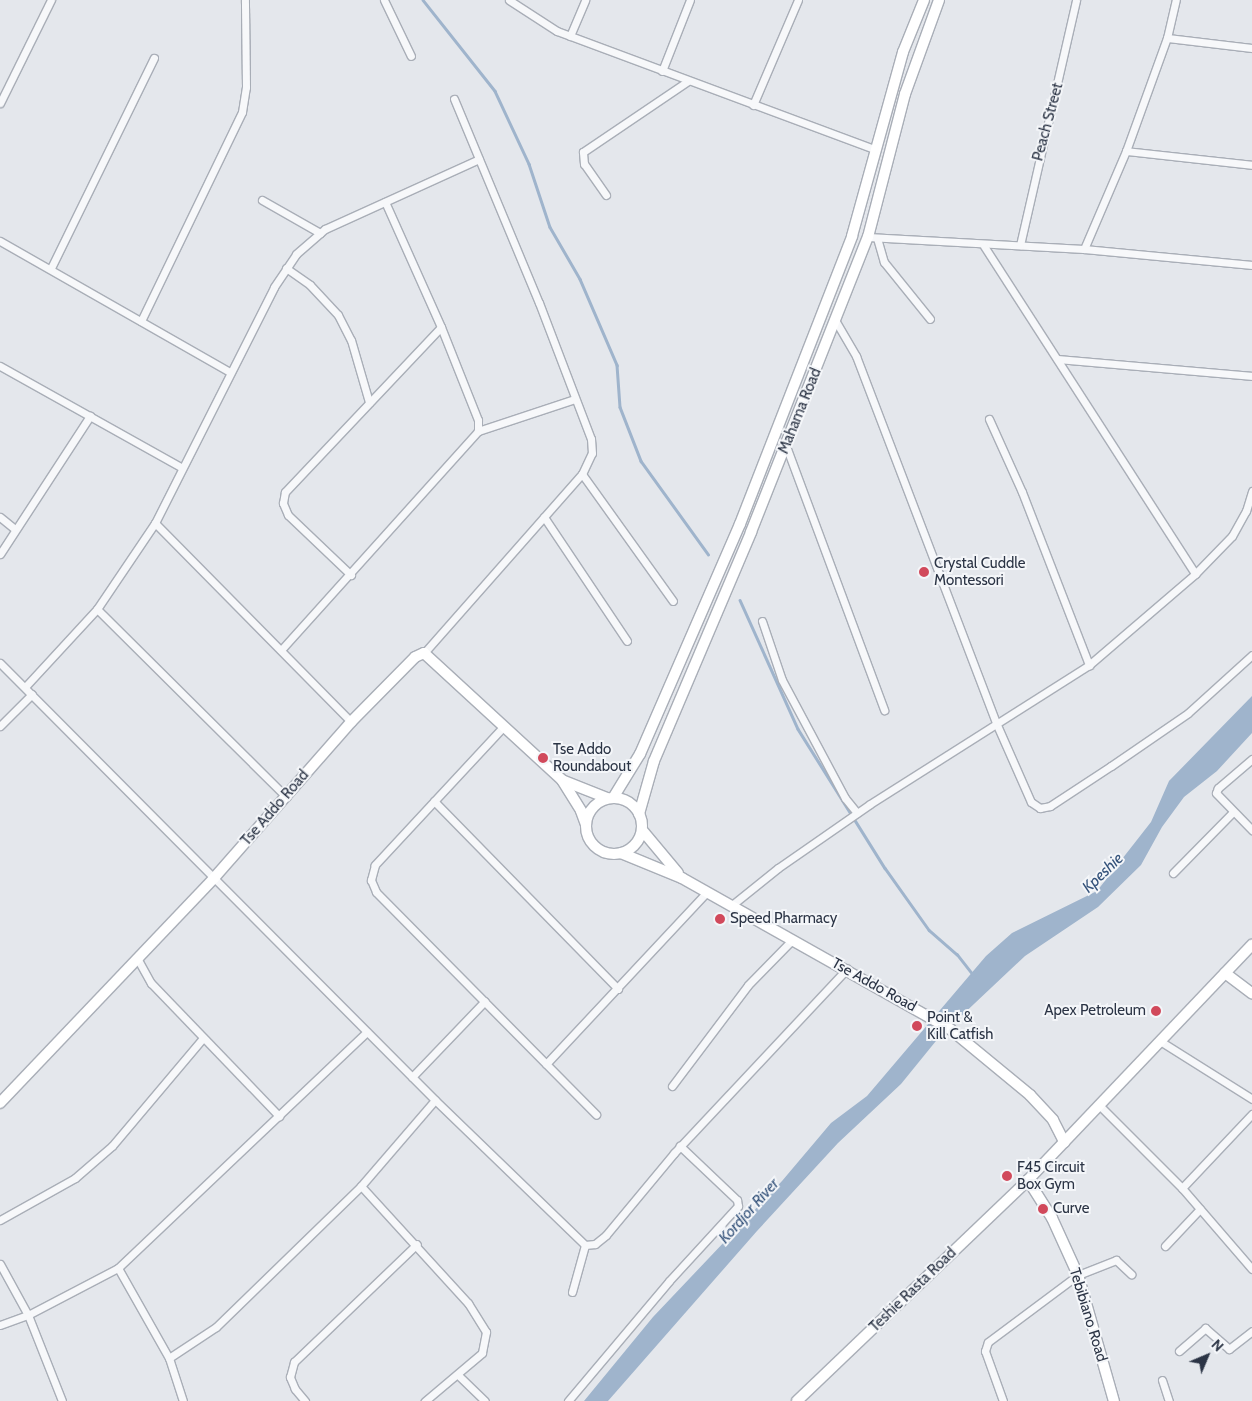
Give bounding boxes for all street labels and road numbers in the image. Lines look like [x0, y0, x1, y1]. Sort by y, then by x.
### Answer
street label: Peach Street [1029, 81, 1067, 163]
street label: Mahama Road [775, 365, 825, 457]
street label: Tse Addo Road [237, 767, 313, 849]
street label: Tse Addo Road [828, 954, 920, 1016]
street label: Teshie Rasta Road [866, 1244, 960, 1336]
street label: Tebibiano Road [1065, 1266, 1111, 1364]

